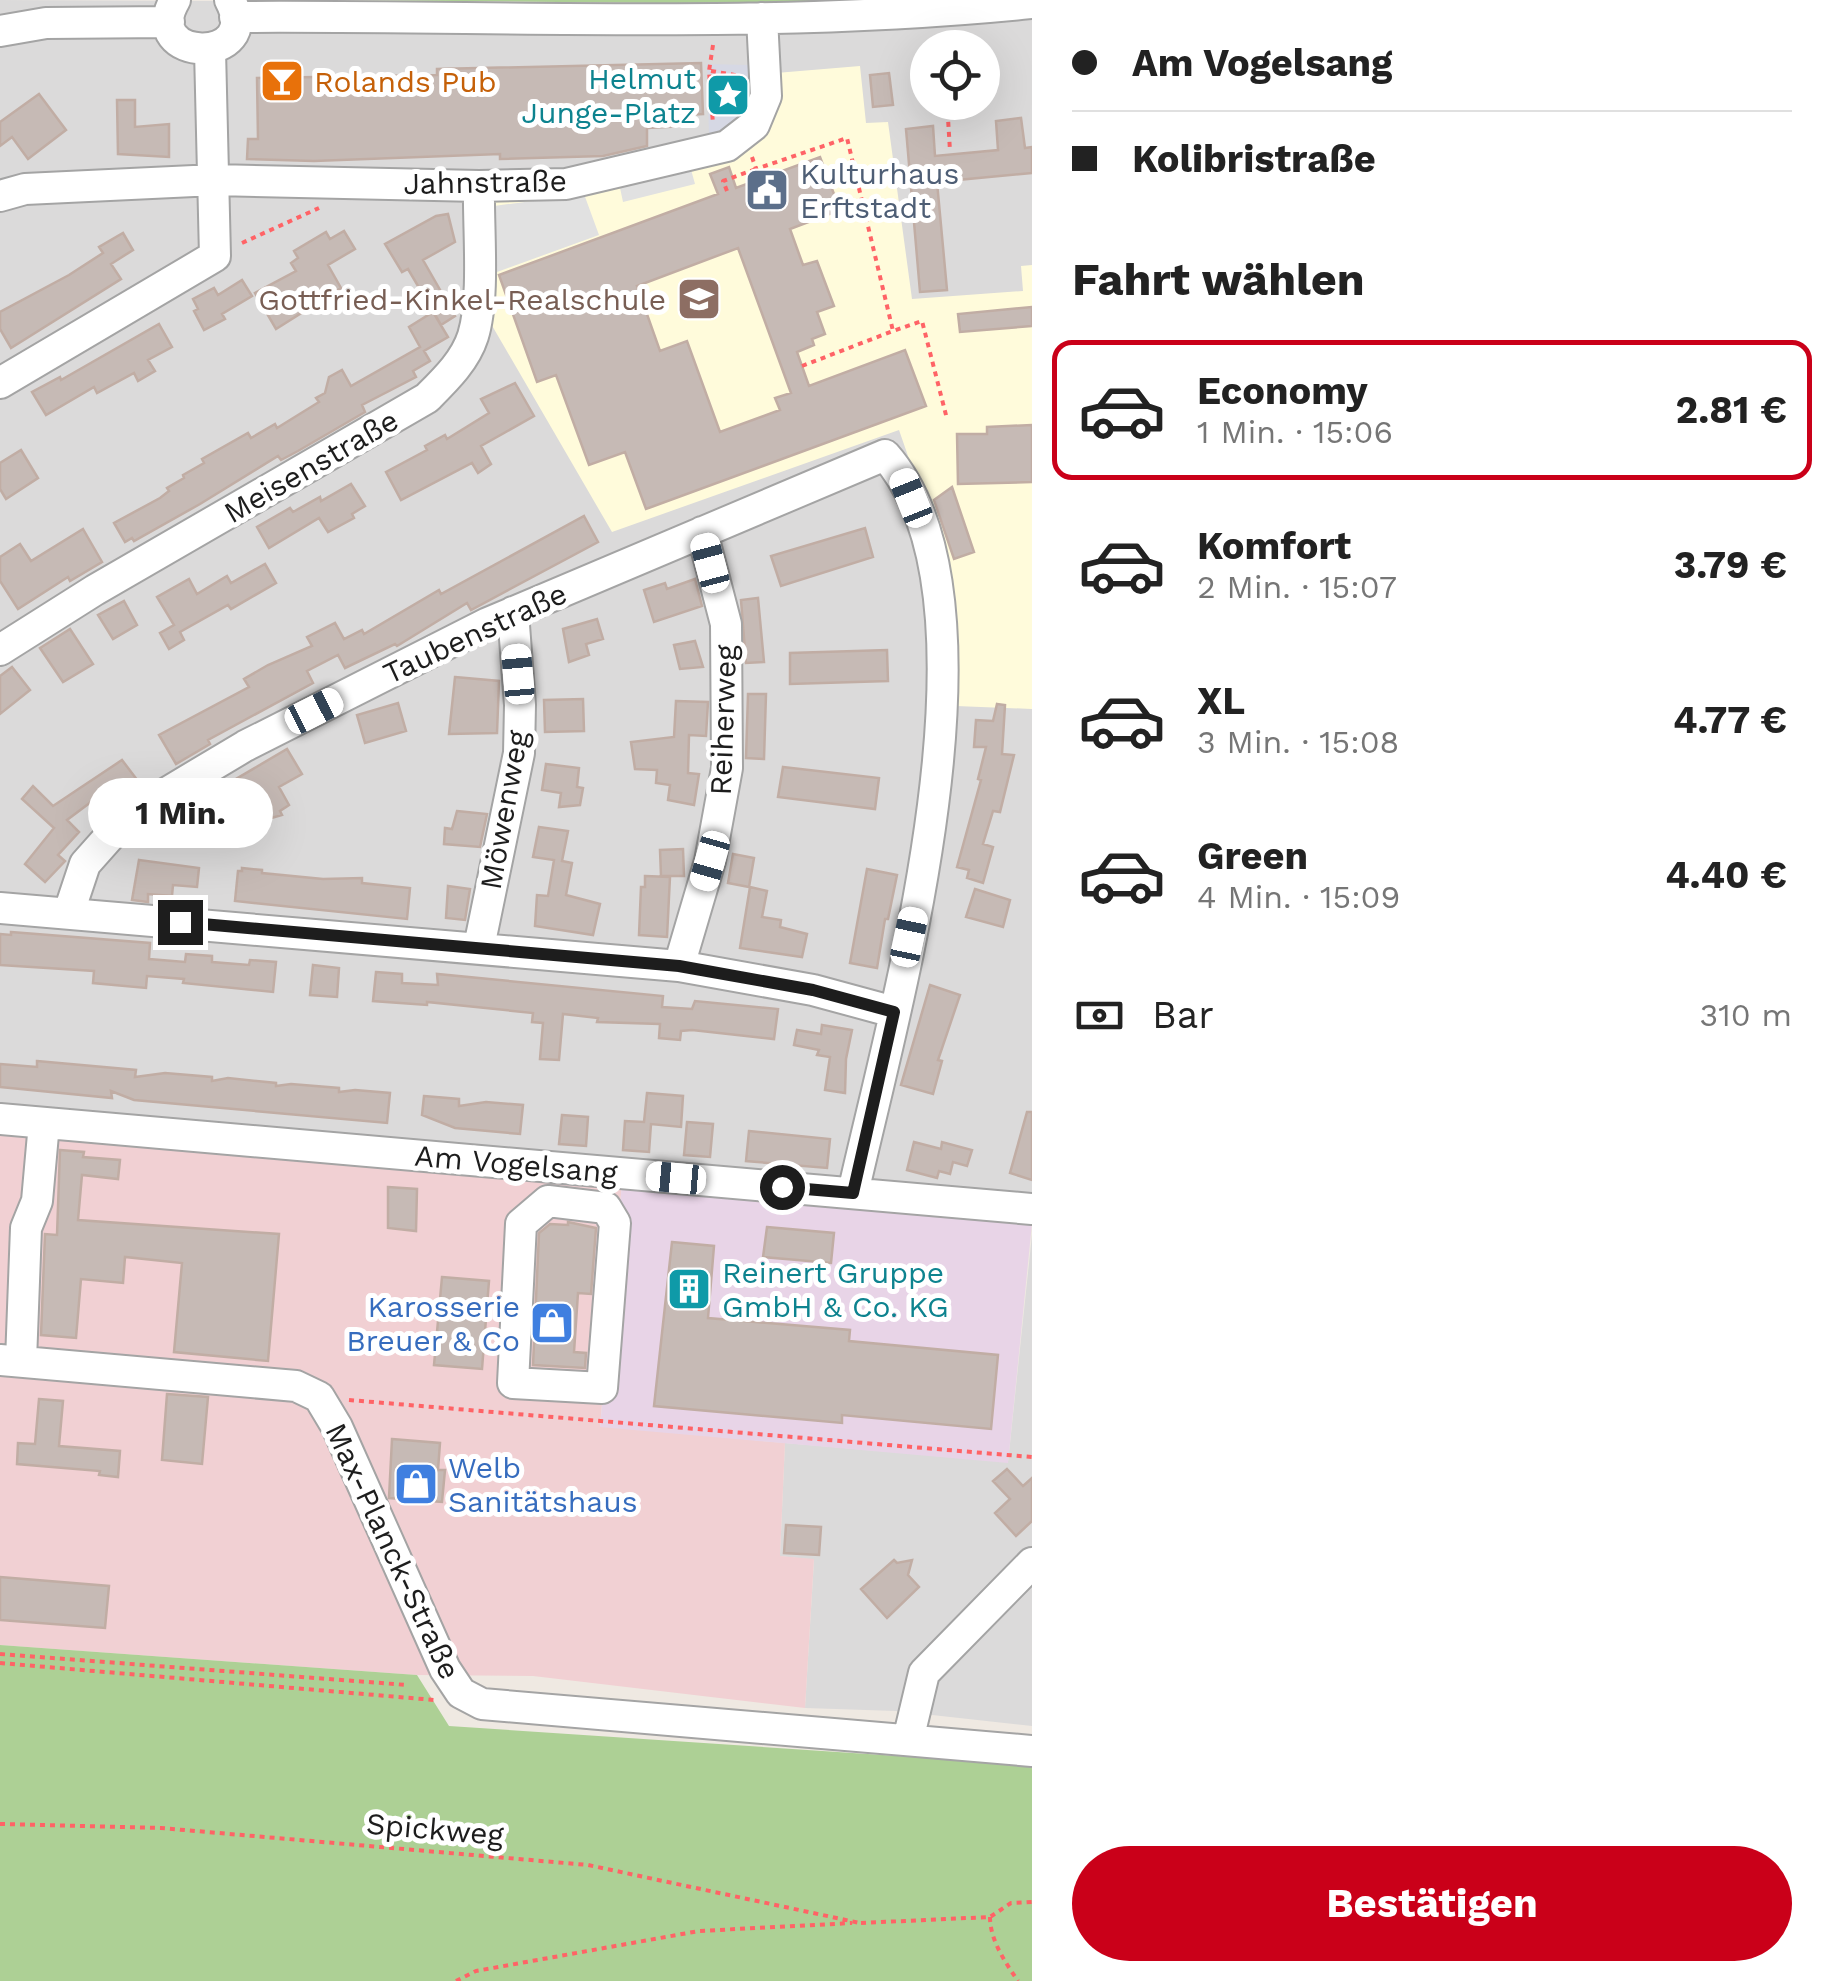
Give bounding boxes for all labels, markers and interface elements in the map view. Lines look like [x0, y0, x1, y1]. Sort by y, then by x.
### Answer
map controls [910, 30, 1000, 120]
button: locate [910, 30, 1000, 120]
text: Am Vogelsang [1132, 41, 1392, 85]
bar icon: Rolands Pub [259, 58, 305, 104]
place label: Helmut Junge-Platz [521, 61, 696, 130]
place label: Rolands Pub [314, 64, 497, 99]
place icon: Helmut Junge-Platz [705, 72, 751, 118]
text: Kolibristraße [1132, 137, 1376, 181]
place label: Kulturhaus Erftstadt [800, 156, 959, 225]
street label: Jahnstraße [403, 163, 567, 201]
public building icon: Kulturhaus Erftstadt [744, 167, 790, 213]
text: Fahrt wählen [1072, 253, 1365, 306]
school or university icon: Gottfried-Kinkel-Realschule [676, 276, 722, 322]
place label: Gottfried-Kinkel-Realschule [258, 282, 666, 317]
icon: car [1077, 365, 1167, 455]
text: Economy [1197, 369, 1368, 413]
text: 2.81 € [1676, 388, 1787, 432]
street label: Meisenstraße [218, 402, 404, 530]
text: 1 Min. · 15:06 [1197, 413, 1393, 451]
car [886, 465, 936, 531]
icon: car [1077, 520, 1167, 610]
text: Komfort [1197, 524, 1351, 568]
car [688, 530, 732, 596]
text: 3.79 € [1674, 543, 1787, 587]
text: 2 Min. · 15:07 [1197, 568, 1397, 606]
street label: Taubenstraße [378, 575, 572, 691]
car [500, 643, 536, 705]
street label: Reiherweg [703, 644, 743, 796]
icon: car [1077, 675, 1167, 765]
text: XL [1197, 679, 1245, 723]
car [280, 684, 348, 738]
text: 4.77 € [1673, 698, 1787, 742]
text: 3 Min. · 15:08 [1197, 723, 1399, 761]
street label: Möwenweg [473, 728, 535, 892]
callout: 1 Min. [88, 777, 272, 847]
text: 1 Min. [135, 794, 226, 832]
car [687, 828, 733, 894]
icon: car [1077, 830, 1167, 920]
text: Green [1197, 834, 1308, 878]
text: 4.40 € [1665, 853, 1787, 897]
text: 4 Min. · 15:09 [1197, 878, 1400, 916]
route end [158, 900, 203, 945]
car [888, 905, 930, 969]
icon: cash [1072, 988, 1127, 1043]
text: Bar [1152, 993, 1214, 1037]
text: 310 m [1700, 996, 1792, 1034]
street label: Am Vogelsang [413, 1138, 619, 1190]
car [645, 1160, 707, 1196]
route start [760, 1165, 805, 1210]
place label: Reinert Gruppe GmbH & Co. KG [722, 1255, 949, 1324]
building icon: Reinert Gruppe GmbH & Co. KG [666, 1266, 712, 1312]
place label: Karosserie Breuer & Co [346, 1289, 520, 1358]
shop icon: Karosserie Breuer & Co [529, 1300, 575, 1346]
street label: Max-Planck-Straße [318, 1417, 468, 1685]
place label: Welb Sanitätshaus [448, 1450, 638, 1519]
shop icon: Welb Sanitätshaus [393, 1461, 439, 1507]
street label: Spickweg [365, 1806, 505, 1852]
button: Bestätigen [1072, 1846, 1792, 1961]

